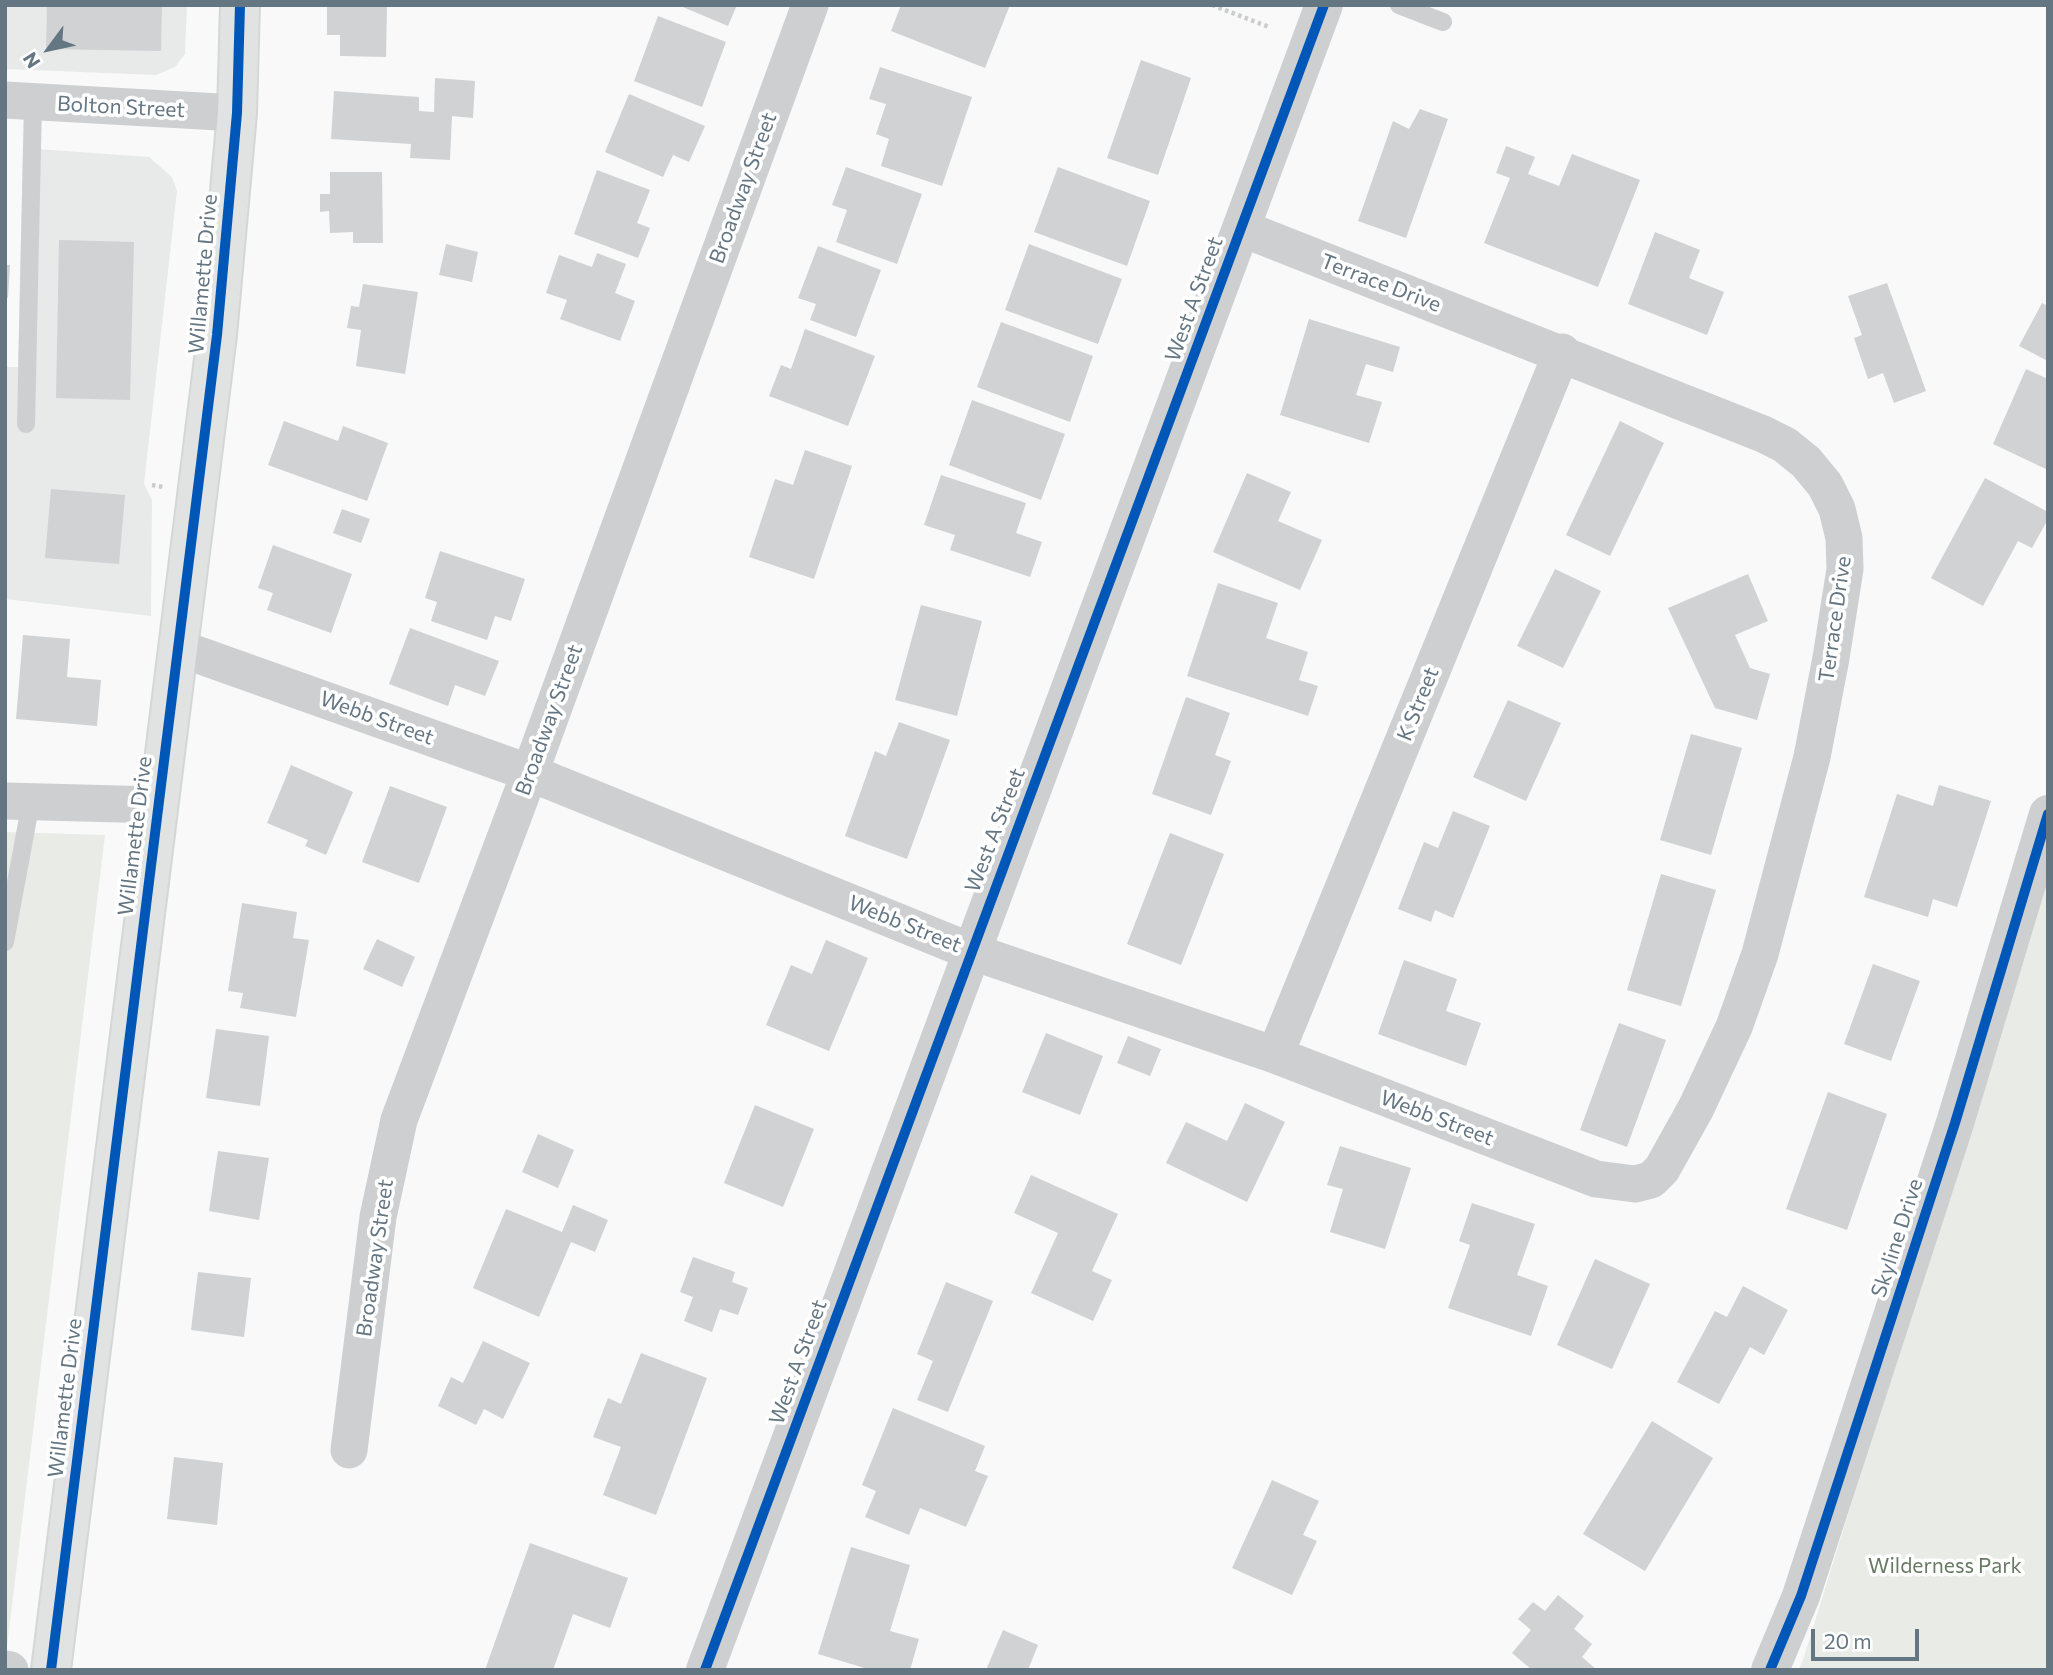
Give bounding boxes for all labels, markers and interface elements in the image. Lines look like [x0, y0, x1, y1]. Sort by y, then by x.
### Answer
north arrow [14, 14, 84, 84]
text: N [17, 48, 45, 73]
street label: Bolton Street [57, 91, 185, 123]
street label: Broadway Street [704, 109, 782, 267]
street label: Willamette Drive [183, 193, 223, 355]
street label: West A Street [1160, 233, 1228, 365]
street label: Terrace Drive [1317, 249, 1445, 317]
street label: Terrace Drive [1814, 555, 1856, 683]
street label: Broadway Street [510, 641, 588, 799]
street label: K Street [1392, 663, 1444, 745]
street label: Webb Street [317, 686, 437, 750]
street label: Willamette Drive [113, 755, 157, 917]
street label: West A Street [960, 764, 1030, 896]
street label: Webb Street [845, 890, 965, 958]
street label: Webb Street [1377, 1085, 1497, 1151]
street label: Skyline Drive [1866, 1176, 1928, 1300]
street label: Broadway Street [351, 1178, 399, 1338]
street label: West A Street [764, 1296, 832, 1428]
street label: Willamette Drive [43, 1317, 87, 1479]
park label: Wilderness Park [1868, 1553, 2022, 1579]
scale bar [1815, 1616, 1924, 1660]
text: 20 m [1824, 1628, 1872, 1653]

